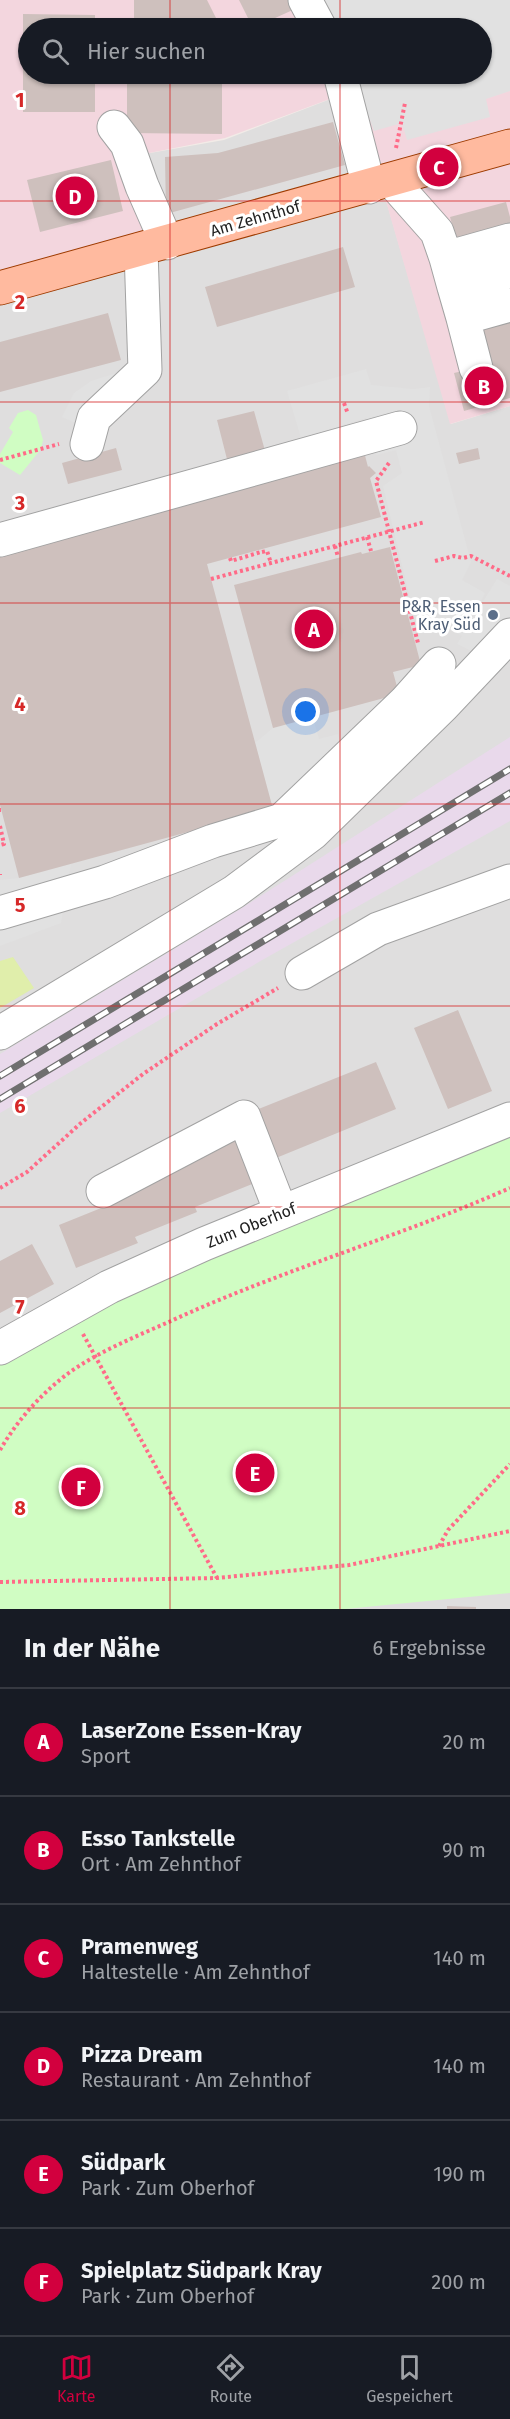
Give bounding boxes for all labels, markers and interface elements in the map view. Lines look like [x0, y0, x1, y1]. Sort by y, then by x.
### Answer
search box [18, 18, 492, 84]
icon: search [39, 35, 72, 68]
text: Hier suchen [87, 38, 206, 65]
text: 1 [15, 88, 25, 112]
pin: C [420, 144, 458, 190]
pin: D [56, 174, 94, 218]
street label: Am Zehnthof [208, 196, 304, 240]
text: 2 [15, 290, 25, 314]
pin: B [464, 364, 504, 408]
text: 3 [14, 491, 25, 515]
place label: P&R, Essen Kray Süd [402, 597, 481, 634]
pin: A [294, 606, 334, 652]
marker: P&R, Essen Kray Süd [486, 608, 500, 622]
text: 4 [14, 692, 26, 716]
your location [291, 697, 320, 726]
text: 5 [15, 893, 26, 917]
text: 6 [14, 1094, 26, 1118]
street label: Zum Oberhof [204, 1198, 300, 1252]
text: 7 [15, 1295, 25, 1319]
pin: E [236, 1450, 274, 1496]
pin: F [62, 1464, 100, 1510]
text: 8 [14, 1496, 26, 1520]
text: In der Nähe [24, 1633, 160, 1664]
text: 6 Ergebnisse [373, 1636, 486, 1660]
text: LaserZone Essen-Kray [81, 1717, 301, 1744]
text: A [38, 1730, 49, 1754]
text: 20 m [443, 1730, 486, 1754]
text: Sport [81, 1744, 130, 1768]
text: Esso Tankstelle [81, 1825, 235, 1852]
text: B [37, 1838, 50, 1862]
text: 90 m [442, 1838, 486, 1862]
text: Ort · Am Zehnthof [81, 1852, 241, 1876]
text: Pramenweg [81, 1933, 198, 1960]
text: C [38, 1946, 49, 1970]
text: 140 m [433, 1946, 486, 1970]
text: Haltestelle · Am Zehnthof [81, 1960, 310, 1984]
text: Pizza Dream [81, 2041, 203, 2068]
text: D [37, 2054, 50, 2078]
text: 140 m [433, 2054, 486, 2078]
text: Restaurant · Am Zehnthof [81, 2068, 310, 2092]
text: Südpark [81, 2149, 165, 2176]
text: E [38, 2162, 49, 2186]
text: 190 m [433, 2162, 486, 2186]
text: Park · Zum Oberhof [81, 2176, 254, 2200]
text: Spielplatz Südpark Kray [81, 2257, 322, 2284]
text: F [39, 2270, 48, 2294]
text: 200 m [431, 2270, 486, 2294]
text: Park · Zum Oberhof [81, 2284, 254, 2308]
tab: Karte [57, 2351, 96, 2406]
tab: Route [210, 2351, 252, 2406]
tab: Gespeichert [366, 2351, 453, 2406]

